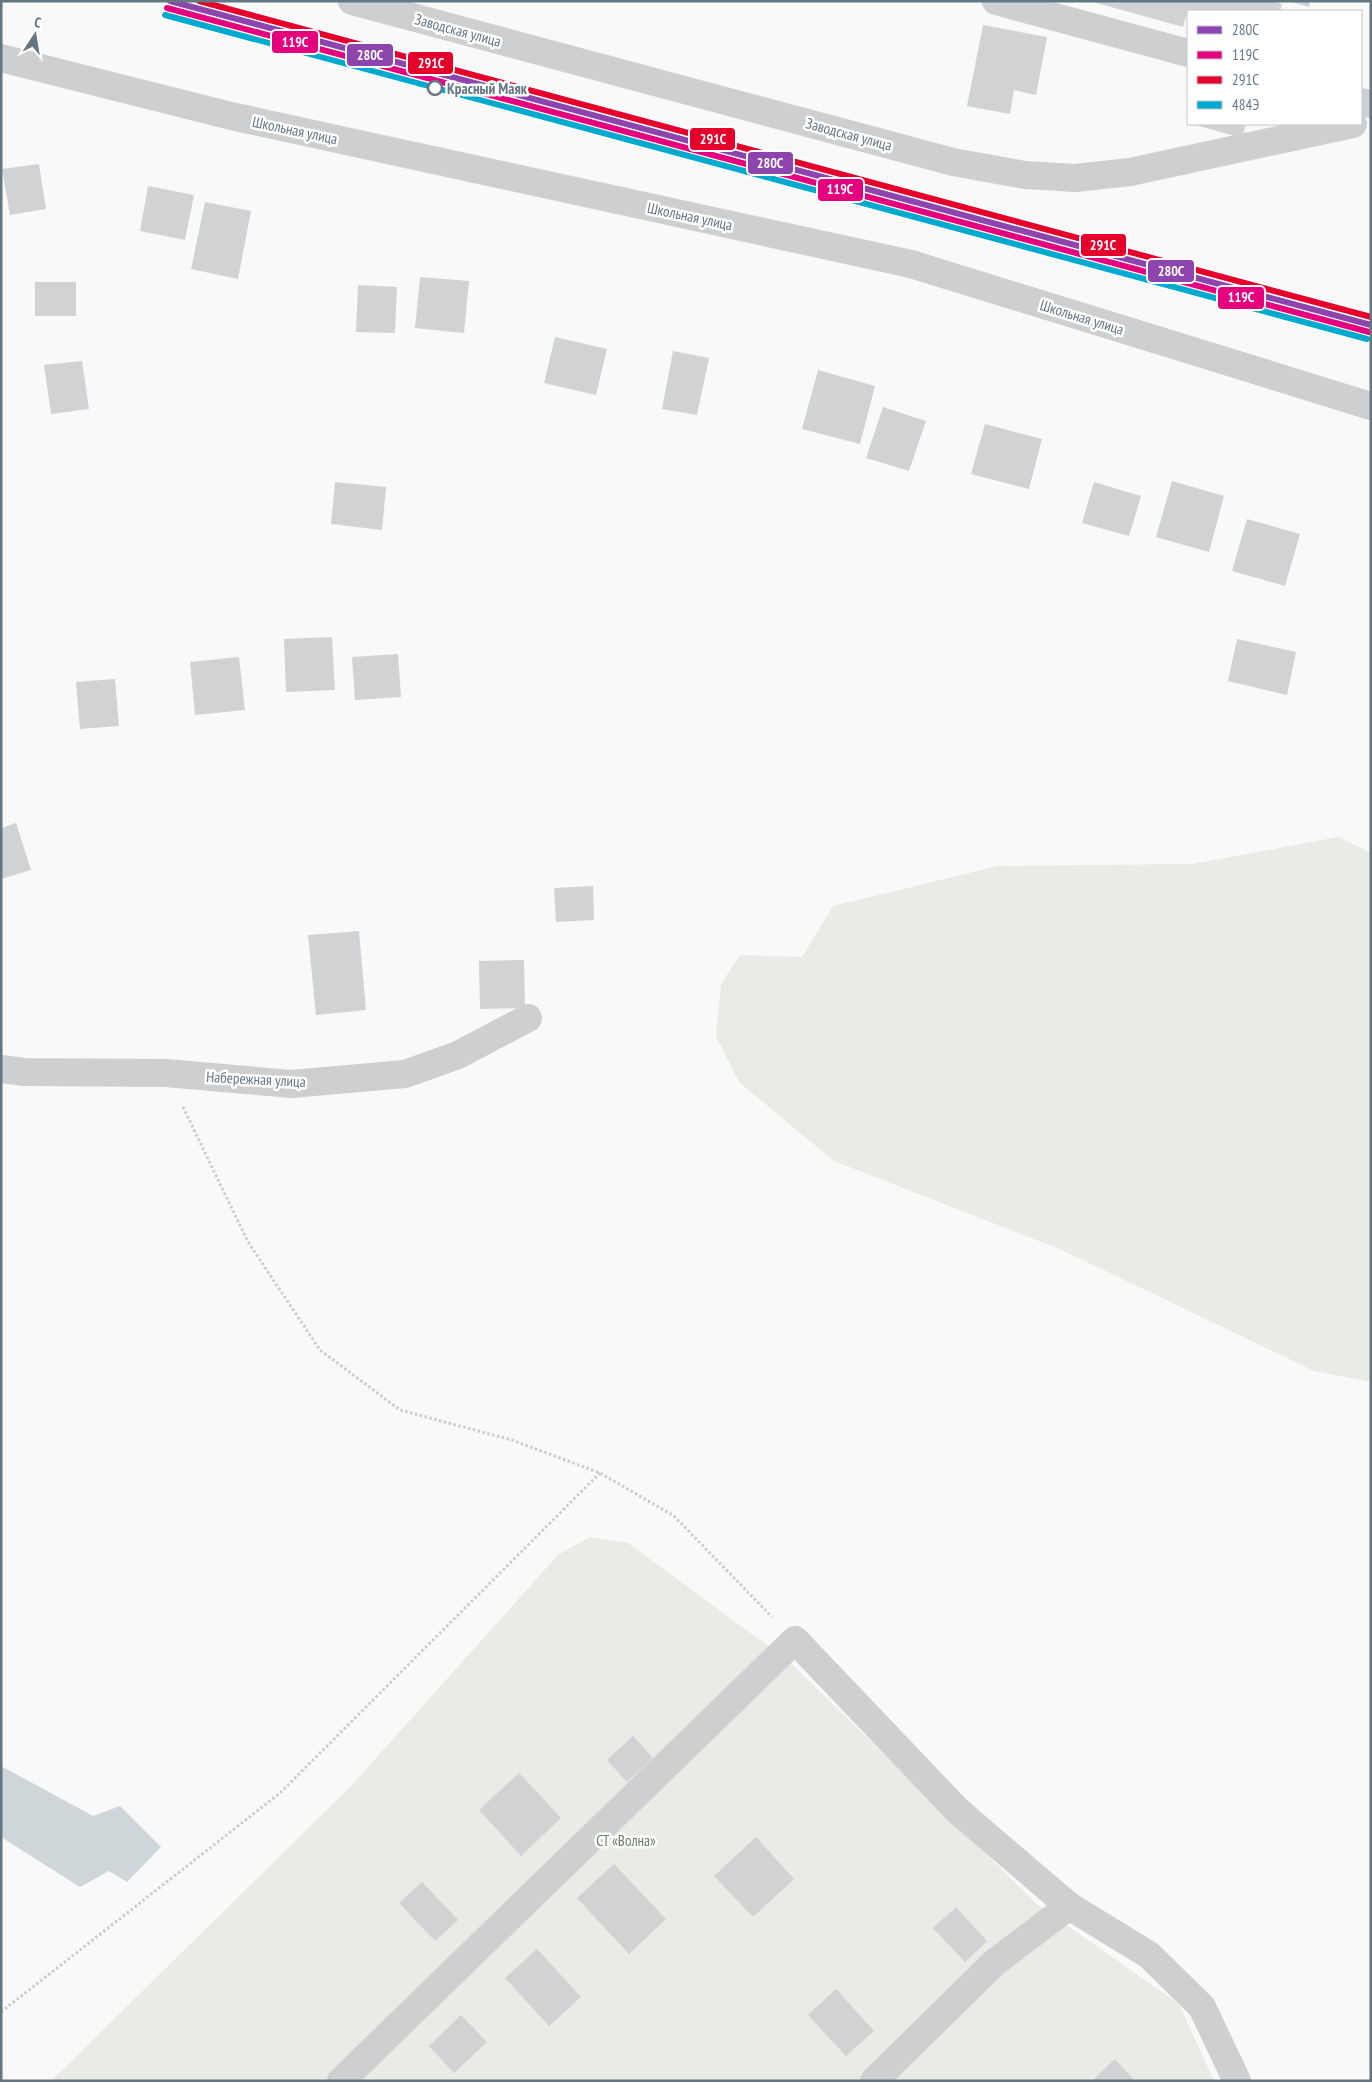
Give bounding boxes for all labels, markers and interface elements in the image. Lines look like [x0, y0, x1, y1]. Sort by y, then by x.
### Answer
street label: Заводская улица [413, 9, 503, 51]
north arrow [10, 10, 60, 60]
legend [1187, 10, 1362, 125]
text: С [33, 13, 43, 32]
text: 280С [1232, 20, 1259, 39]
line badge: 119С [271, 30, 319, 54]
text: 119С [282, 33, 309, 51]
line badge: 280С [346, 43, 394, 67]
text: 119С [1232, 45, 1259, 64]
text: 280С [357, 46, 384, 64]
line badge: 291С [407, 51, 454, 75]
text: 291С [418, 54, 445, 72]
text: 291С [1232, 70, 1259, 89]
place label: Красный Маяк [447, 79, 528, 98]
marker: Красный Маяк [427, 80, 443, 96]
text: 484Э [1232, 95, 1259, 114]
street label: Школьная улица [251, 112, 339, 148]
street label: Заводская улица [804, 113, 894, 155]
line badge: 291С [689, 127, 736, 151]
text: 291С [700, 130, 727, 148]
line badge: 280С [747, 151, 794, 175]
text: 280С [757, 154, 784, 172]
line badge: 119С [817, 178, 864, 202]
text: 119С [827, 180, 854, 198]
street label: Школьная улица [646, 198, 734, 234]
line badge: 291С [1080, 233, 1127, 257]
text: 291С [1090, 236, 1117, 254]
line badge: 280С [1147, 259, 1195, 283]
text: 280С [1158, 262, 1185, 280]
line badge: 119С [1217, 286, 1265, 310]
text: 119С [1228, 288, 1255, 306]
street label: Школьная улица [1038, 295, 1126, 339]
street label: Набережная улица [206, 1067, 306, 1091]
park label: СТ «Волна» [596, 1831, 656, 1850]

